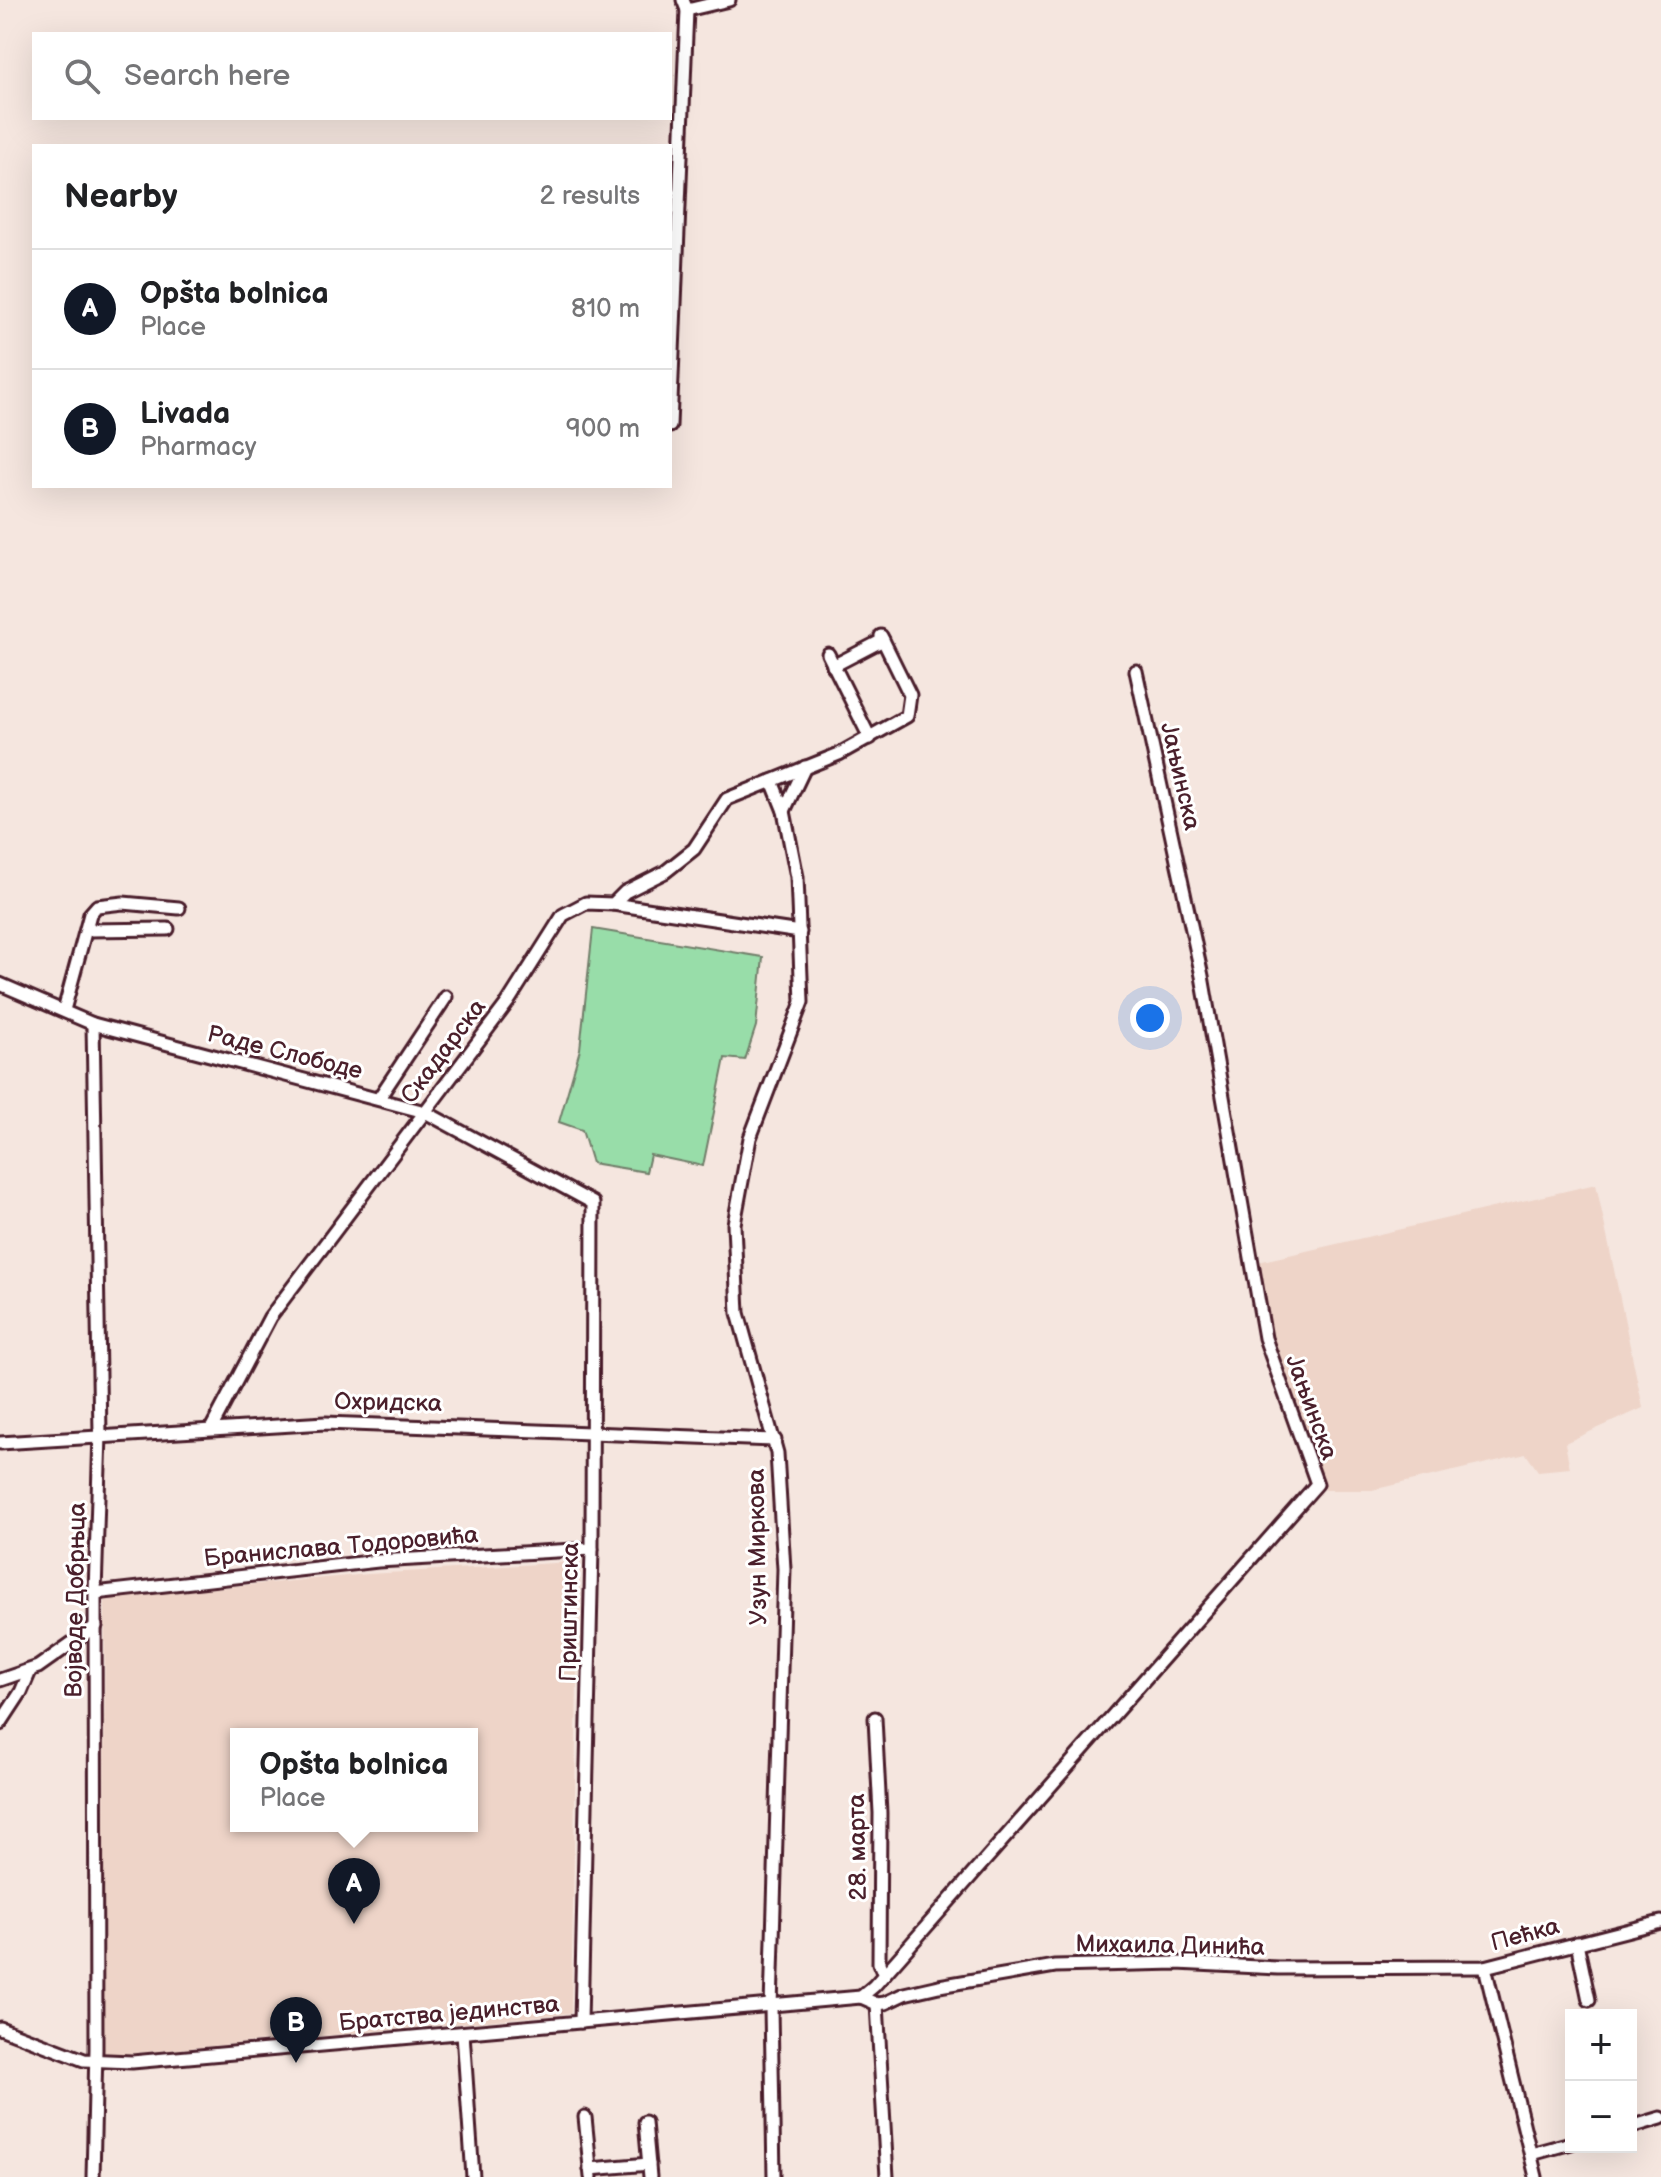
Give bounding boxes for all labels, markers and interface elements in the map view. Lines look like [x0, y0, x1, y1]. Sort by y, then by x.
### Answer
search box [32, 32, 672, 120]
icon: search [60, 54, 104, 98]
text: Search here [124, 58, 290, 94]
text: Nearby [64, 176, 178, 217]
text: 2 results [540, 181, 640, 212]
text: Opšta bolnica [140, 276, 329, 312]
text: A [82, 294, 98, 325]
text: 810 m [571, 294, 640, 325]
text: Place [140, 312, 206, 343]
text: Livada [140, 396, 230, 432]
text: B [81, 414, 99, 445]
text: 900 m [566, 414, 640, 445]
text: Pharmacy [140, 432, 256, 463]
street label: Јањинска [1154, 719, 1207, 833]
street label: Скадарска [395, 993, 492, 1109]
your location [1130, 998, 1170, 1038]
street label: Раде Слободе [204, 1019, 366, 1086]
street label: Јањинска [1279, 1351, 1344, 1464]
street label: Охридска [334, 1387, 442, 1418]
street label: Узун Миркова [742, 1468, 773, 1626]
street label: Војводе Добрњца [59, 1502, 92, 1698]
street label: Бранислава Тодоровића [203, 1520, 479, 1573]
street label: Приштинска [554, 1542, 585, 1682]
popup [230, 1728, 478, 1832]
text: Opšta bolnica [260, 1747, 448, 1783]
text: Place [260, 1783, 326, 1814]
street label: 28. марта [842, 1793, 873, 1901]
pin: A [328, 1858, 380, 1924]
street label: Пећка [1488, 1911, 1563, 1958]
street label: Михаила Динића [1075, 1929, 1265, 1962]
street label: Братства јединства [338, 1989, 561, 2038]
pin: B [270, 1997, 322, 2063]
map controls [1565, 2009, 1637, 2153]
button: + [1565, 2009, 1637, 2081]
button: − [1565, 2081, 1637, 2153]

